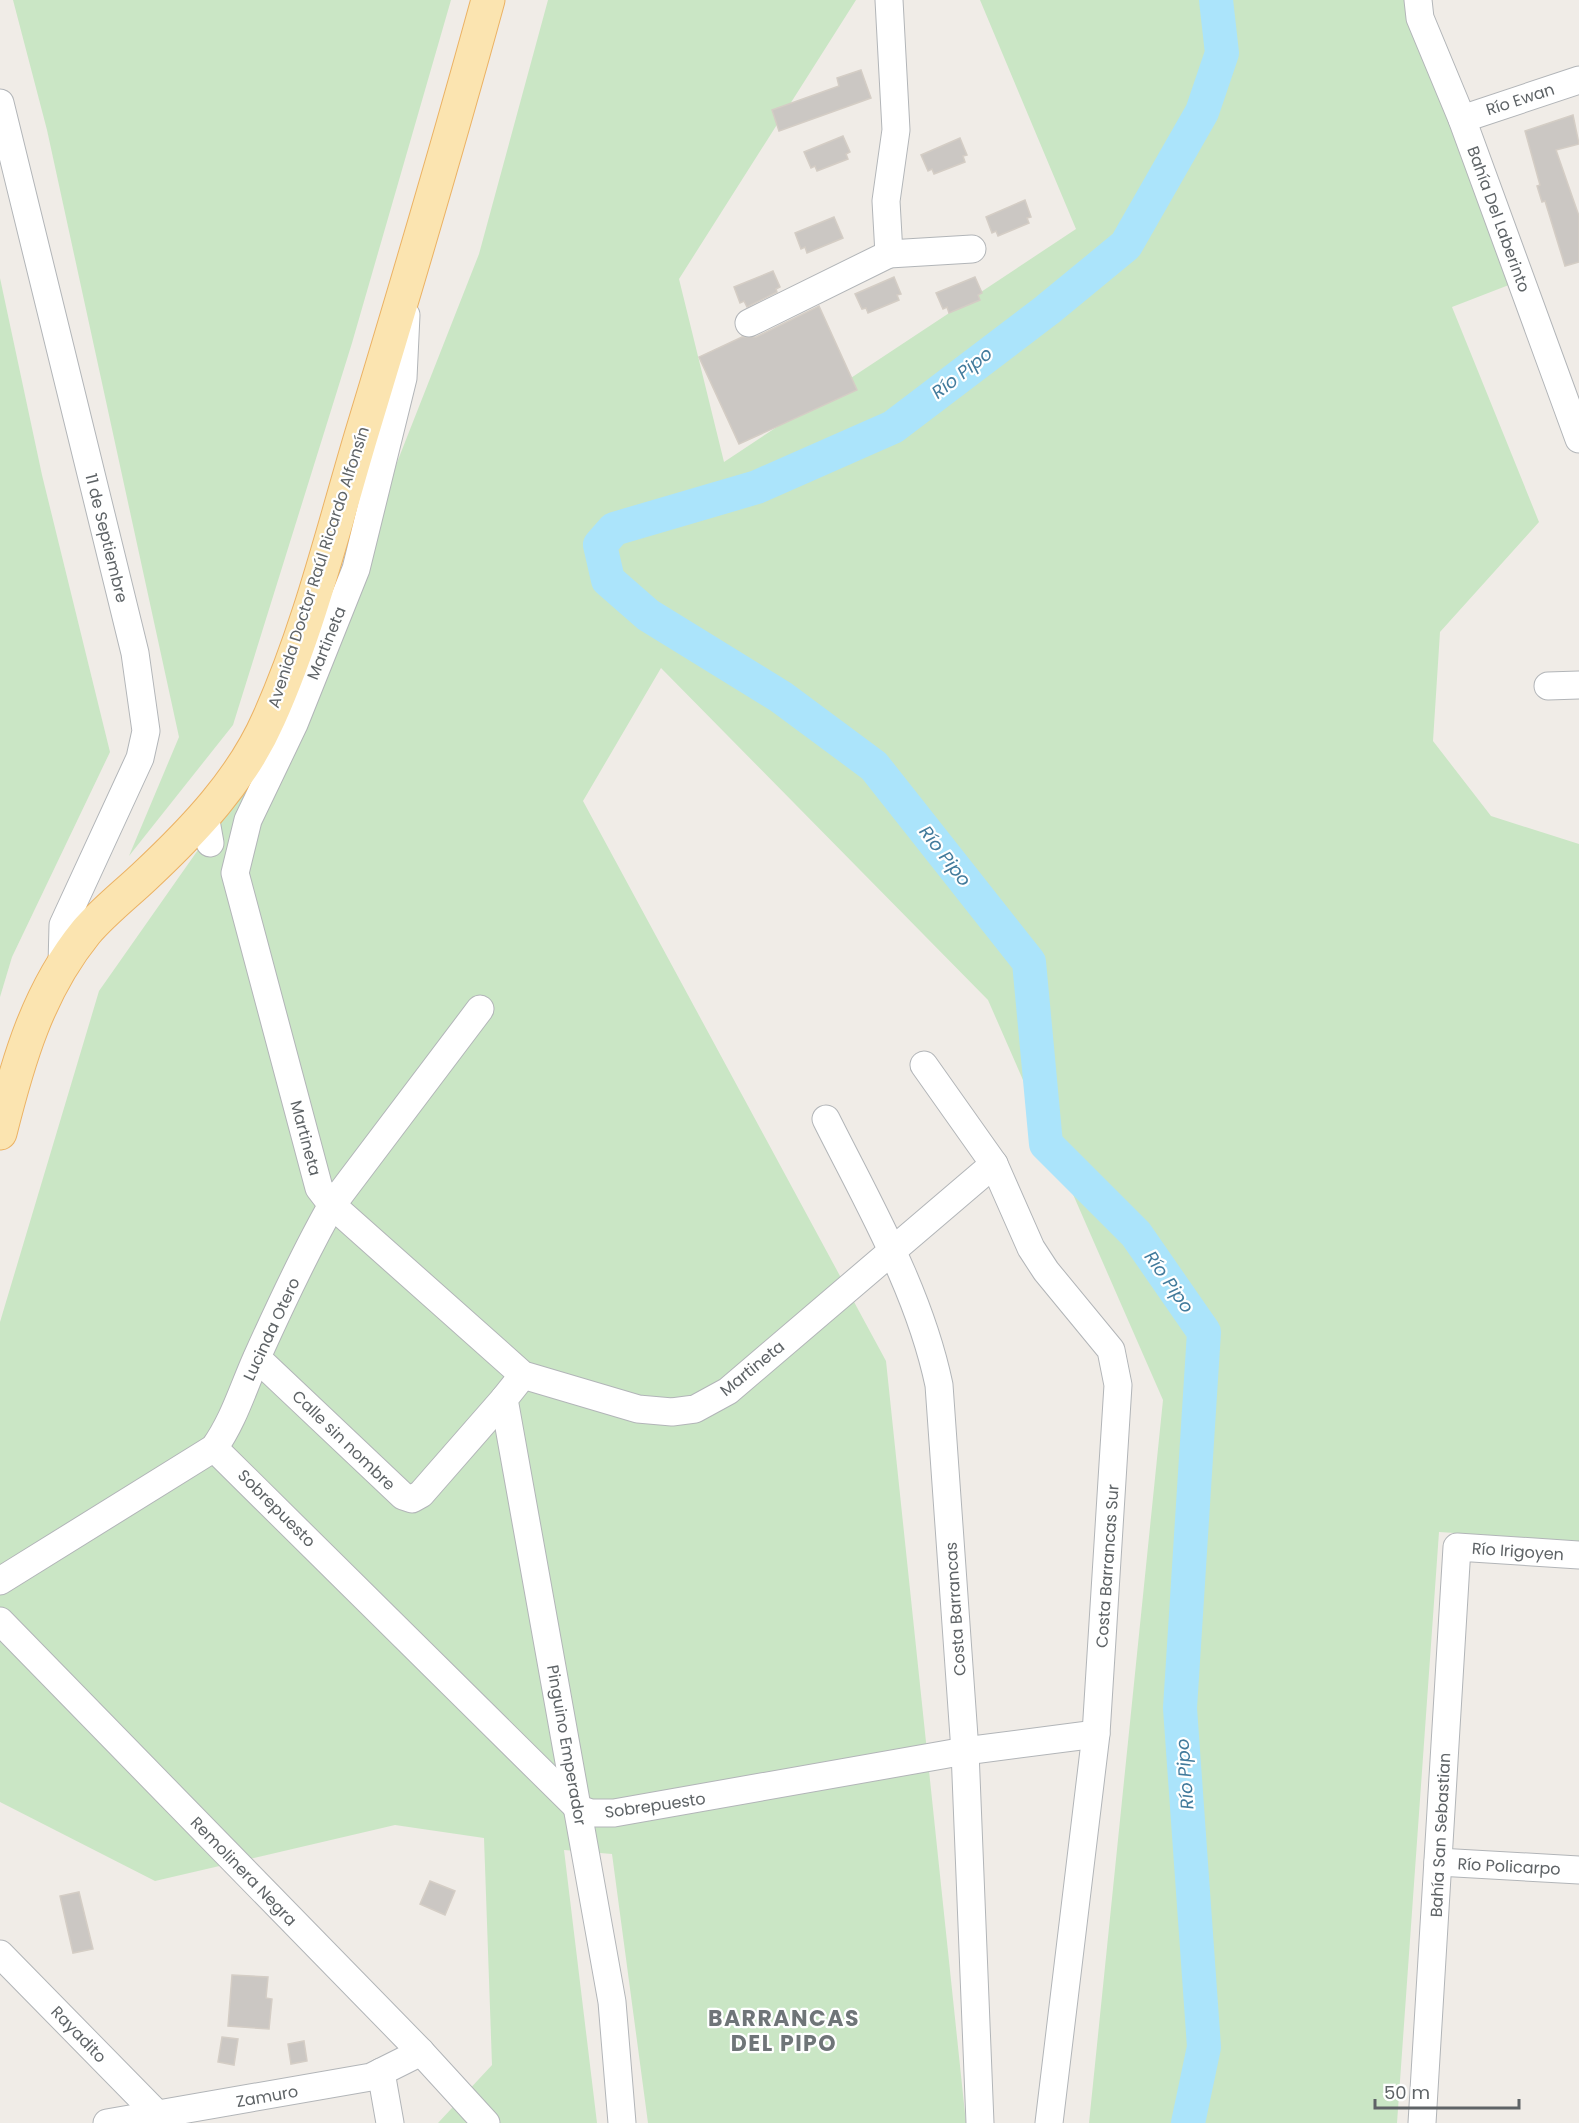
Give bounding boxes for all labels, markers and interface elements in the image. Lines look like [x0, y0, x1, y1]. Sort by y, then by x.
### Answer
street label: Río Ewan [1483, 78, 1557, 121]
street label: Bahía Del Laberinto [1461, 143, 1536, 295]
water label: Río Pipo [926, 341, 997, 404]
street label: Avenida Doctor Raúl Ricardo Alfonsín [262, 423, 375, 711]
street label: 11 de Septiembre [79, 471, 134, 605]
street label: Martineta [301, 603, 352, 683]
water label: Río Pipo [914, 820, 977, 891]
street label: Martineta [284, 1098, 327, 1178]
water label: Río Pipo [1139, 1246, 1200, 1318]
street label: Lucinda Otero [237, 1274, 305, 1385]
street label: Martineta [715, 1335, 790, 1402]
street label: Calle sin nombre [287, 1385, 401, 1496]
street label: Sobrepuesto [233, 1464, 321, 1552]
street label: Costa Barrancas Sur [1090, 1483, 1125, 1649]
street label: Río Irigoyen [1471, 1537, 1565, 1566]
street label: Costa Barrancas [939, 1541, 972, 1677]
street label: Pinguino Emperador [541, 1663, 592, 1827]
water label: Río Pipo [1170, 1738, 1199, 1810]
street label: Bahía San Sebastian [1425, 1752, 1456, 1918]
street label: Sobrepuesto [603, 1787, 707, 1824]
street label: Remolinera Negra [185, 1811, 302, 1931]
street label: Río Policarpo [1457, 1852, 1561, 1881]
street label: Rayadito [46, 2001, 112, 2068]
district label: BARRANCAS DEL PIPO [708, 2003, 860, 2059]
scale bar [1375, 2072, 1519, 2110]
street label: Zamuro [234, 2080, 300, 2113]
text: 50 m [1384, 2080, 1430, 2105]

